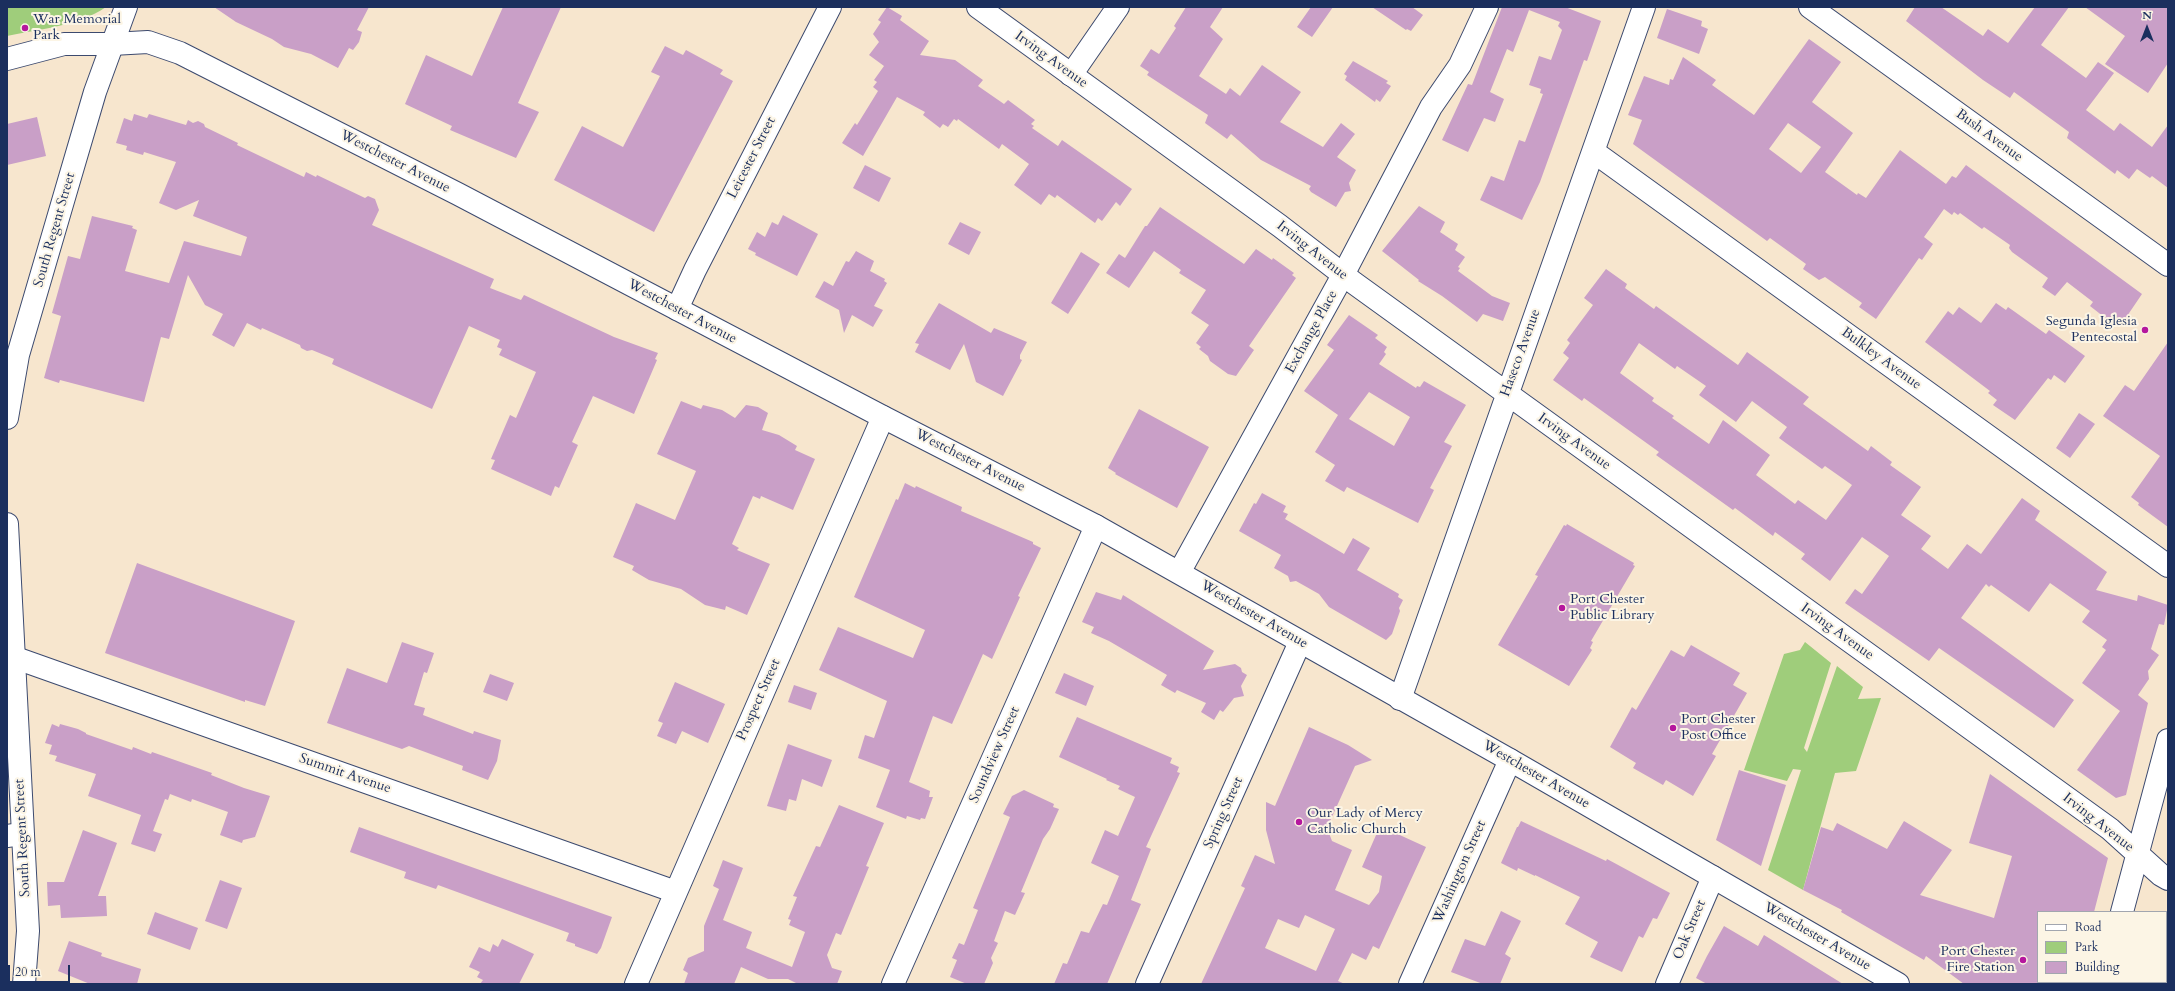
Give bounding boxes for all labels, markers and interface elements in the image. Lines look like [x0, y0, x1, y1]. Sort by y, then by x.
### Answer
north arrow [2127, 8, 2167, 48]
text: N [2142, 8, 2152, 23]
place label: War Memorial Park [33, 12, 121, 44]
marker: War Memorial Park [20, 23, 30, 33]
street label: Irving Avenue [1011, 28, 1091, 92]
street label: Bush Avenue [1952, 106, 2026, 166]
street label: Leicester Street [724, 114, 780, 202]
street label: Westchester Avenue [337, 127, 453, 197]
street label: South Regent Street [31, 171, 79, 289]
street label: Irving Avenue [1273, 218, 1351, 284]
street label: Westchester Avenue [625, 276, 739, 348]
street label: Exchange Place [1282, 288, 1342, 376]
street label: Haseco Avenue [1497, 307, 1545, 399]
place label: Segunda Iglesia Pentecostal [2046, 314, 2137, 346]
street label: Bulkley Avenue [1838, 324, 1924, 394]
marker: Segunda Iglesia Pentecostal [2140, 325, 2150, 335]
street label: Irving Avenue [1534, 410, 1614, 474]
street label: Westchester Avenue [912, 426, 1028, 496]
street label: Westchester Avenue [1197, 577, 1311, 653]
place label: Port Chester Public Library [1570, 592, 1655, 624]
street label: Irving Avenue [1797, 600, 1877, 664]
marker: Port Chester Public Library [1557, 603, 1567, 613]
street label: Prospect Street [733, 657, 785, 743]
street label: Soundview Street [966, 704, 1024, 806]
place label: Port Chester Post Office [1681, 712, 1755, 744]
marker: Port Chester Post Office [1668, 723, 1678, 733]
street label: Westchester Avenue [1479, 737, 1593, 813]
street label: Summit Avenue [297, 750, 393, 798]
street label: Spring Street [1201, 775, 1247, 851]
street label: South Regent Street [12, 779, 34, 897]
street label: Irving Avenue [2059, 790, 2137, 856]
place label: Our Lady of Mercy Catholic Church [1307, 806, 1423, 838]
marker: Our Lady of Mercy Catholic Church [1294, 817, 1304, 827]
street label: Washington Street [1430, 818, 1490, 926]
street label: Oak Street [1670, 898, 1710, 962]
street label: Westchester Avenue [1760, 899, 1874, 975]
legend [2037, 911, 2167, 983]
text: Road [2075, 919, 2101, 935]
text: Park [2075, 939, 2098, 955]
place label: Port Chester Fire Station [1941, 944, 2015, 976]
marker: Port Chester Fire Station [2018, 955, 2028, 965]
scale bar [10, 957, 72, 983]
text: Building [2075, 959, 2119, 975]
text: 20 m [15, 964, 41, 980]

